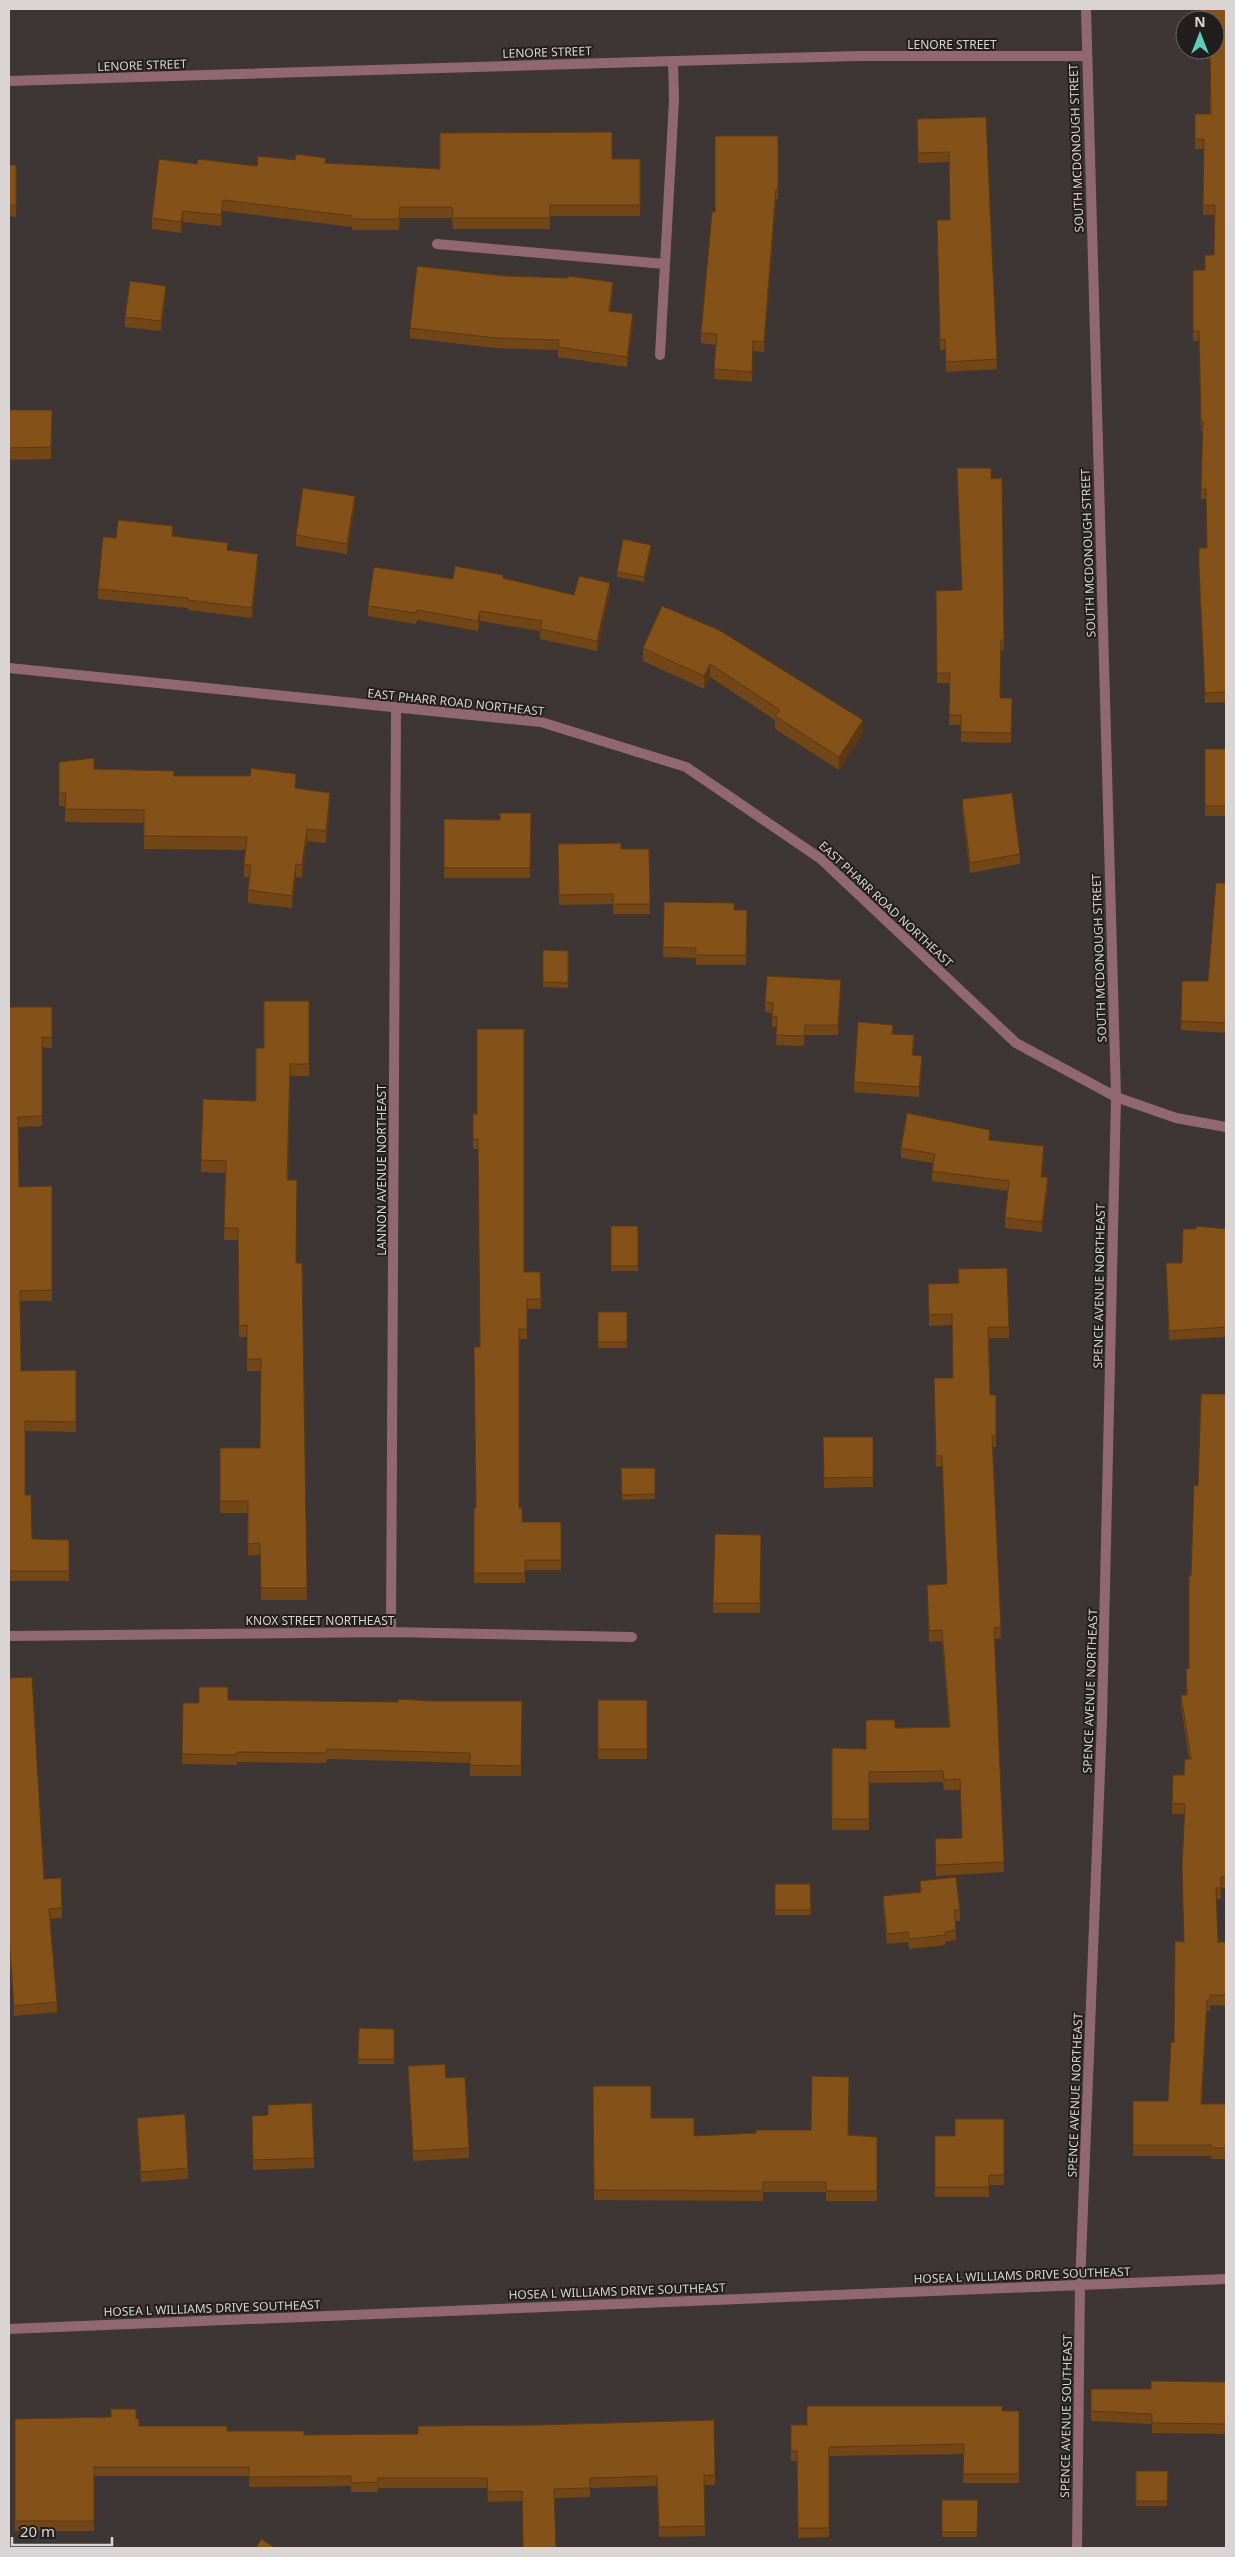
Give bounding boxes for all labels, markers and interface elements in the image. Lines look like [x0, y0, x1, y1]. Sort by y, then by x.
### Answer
north arrow [1175, 10, 1225, 60]
text: N [1194, 12, 1206, 31]
street label: LENORE STREET [907, 36, 997, 53]
street label: LENORE STREET [502, 42, 592, 62]
street label: LENORE STREET [97, 55, 187, 75]
street label: SOUTH MCDONOUGH STREET [1065, 63, 1087, 233]
street label: SOUTH MCDONOUGH STREET [1077, 468, 1099, 638]
street label: EAST PHARR ROAD NORTHEAST [367, 684, 546, 720]
street label: EAST PHARR ROAD NORTHEAST [815, 837, 957, 971]
street label: SOUTH MCDONOUGH STREET [1088, 873, 1110, 1043]
street label: LANNON AVENUE NORTHEAST [373, 1084, 390, 1256]
street label: SPENCE AVENUE NORTHEAST [1089, 1203, 1109, 1369]
street label: SPENCE AVENUE NORTHEAST [1079, 1608, 1101, 1774]
street label: KNOX STREET NORTHEAST [246, 1612, 395, 1629]
street label: SPENCE AVENUE NORTHEAST [1064, 2012, 1086, 2178]
street label: HOSEA L WILLIAMS DRIVE SOUTHEAST [913, 2263, 1131, 2287]
street label: HOSEA L WILLIAMS DRIVE SOUTHEAST [508, 2279, 726, 2303]
street label: HOSEA L WILLIAMS DRIVE SOUTHEAST [103, 2296, 321, 2320]
street label: SPENCE AVENUE SOUTHEAST [1056, 2334, 1076, 2498]
scale bar [12, 2514, 112, 2546]
text: 20 m [20, 2521, 55, 2541]

